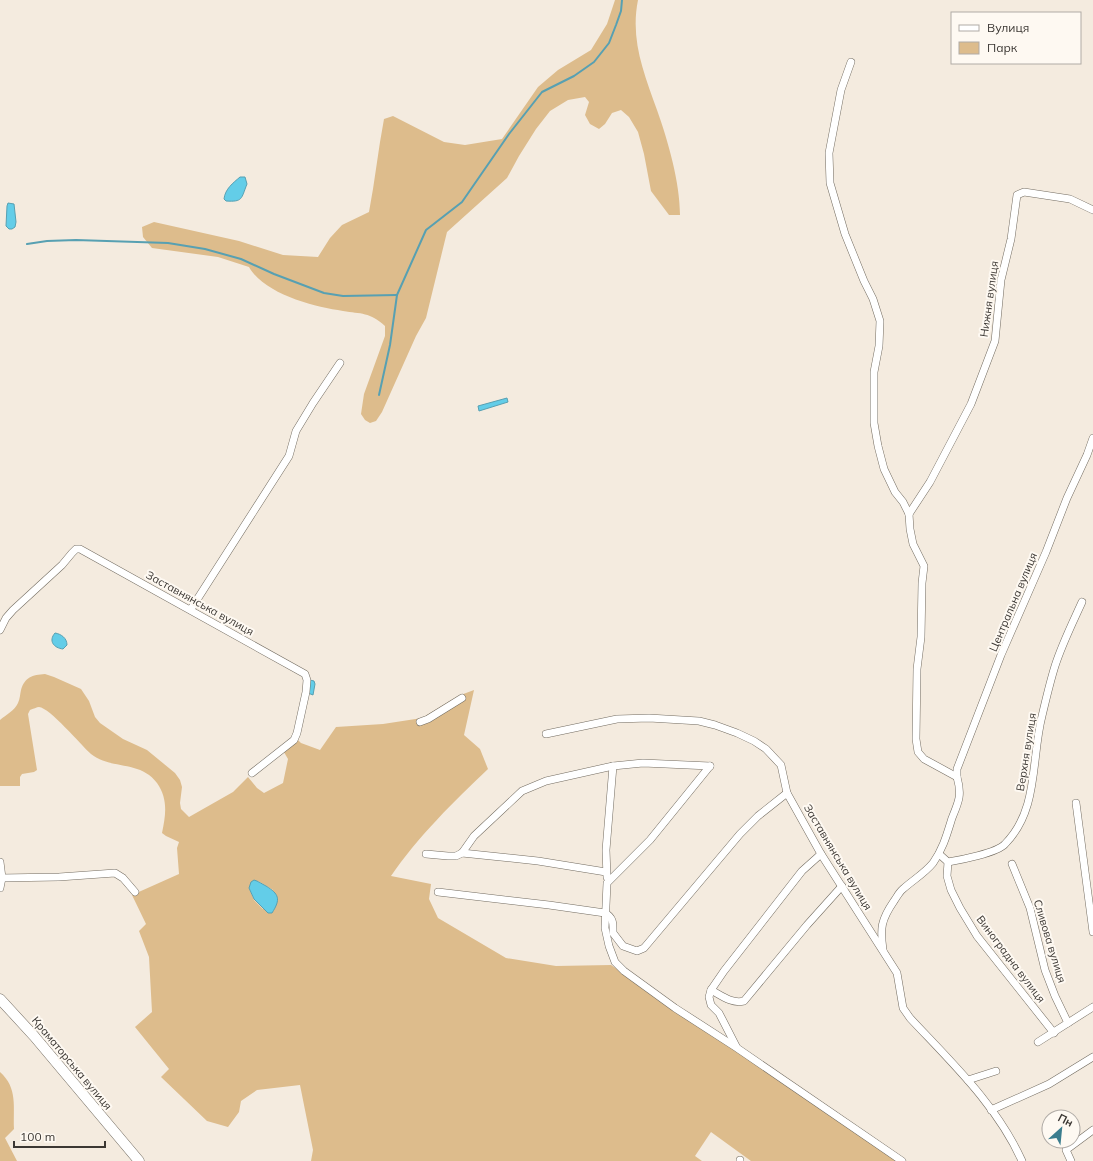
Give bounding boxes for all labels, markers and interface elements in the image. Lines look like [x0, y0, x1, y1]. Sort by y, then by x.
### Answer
legend [951, 12, 1081, 64]
text: Вулиця [987, 20, 1029, 35]
text: Парк [987, 40, 1018, 55]
street label: Нижня вулиця [977, 260, 1001, 338]
street label: Центральна вулиця [986, 550, 1040, 654]
street label: Заставнянська вулиця [144, 568, 256, 638]
street label: Верхня вулиця [1013, 712, 1039, 792]
street label: Заставнянська вулиця [801, 801, 875, 913]
street label: Сливова вулиця [1031, 898, 1069, 984]
street label: Виноградна вулиця [974, 913, 1048, 1005]
street label: Краматорська вулиця [29, 1014, 115, 1112]
north arrow [1041, 1109, 1081, 1149]
text: Пн [1056, 1110, 1076, 1130]
scale bar [14, 1123, 105, 1149]
text: 100 m [20, 1129, 55, 1144]

